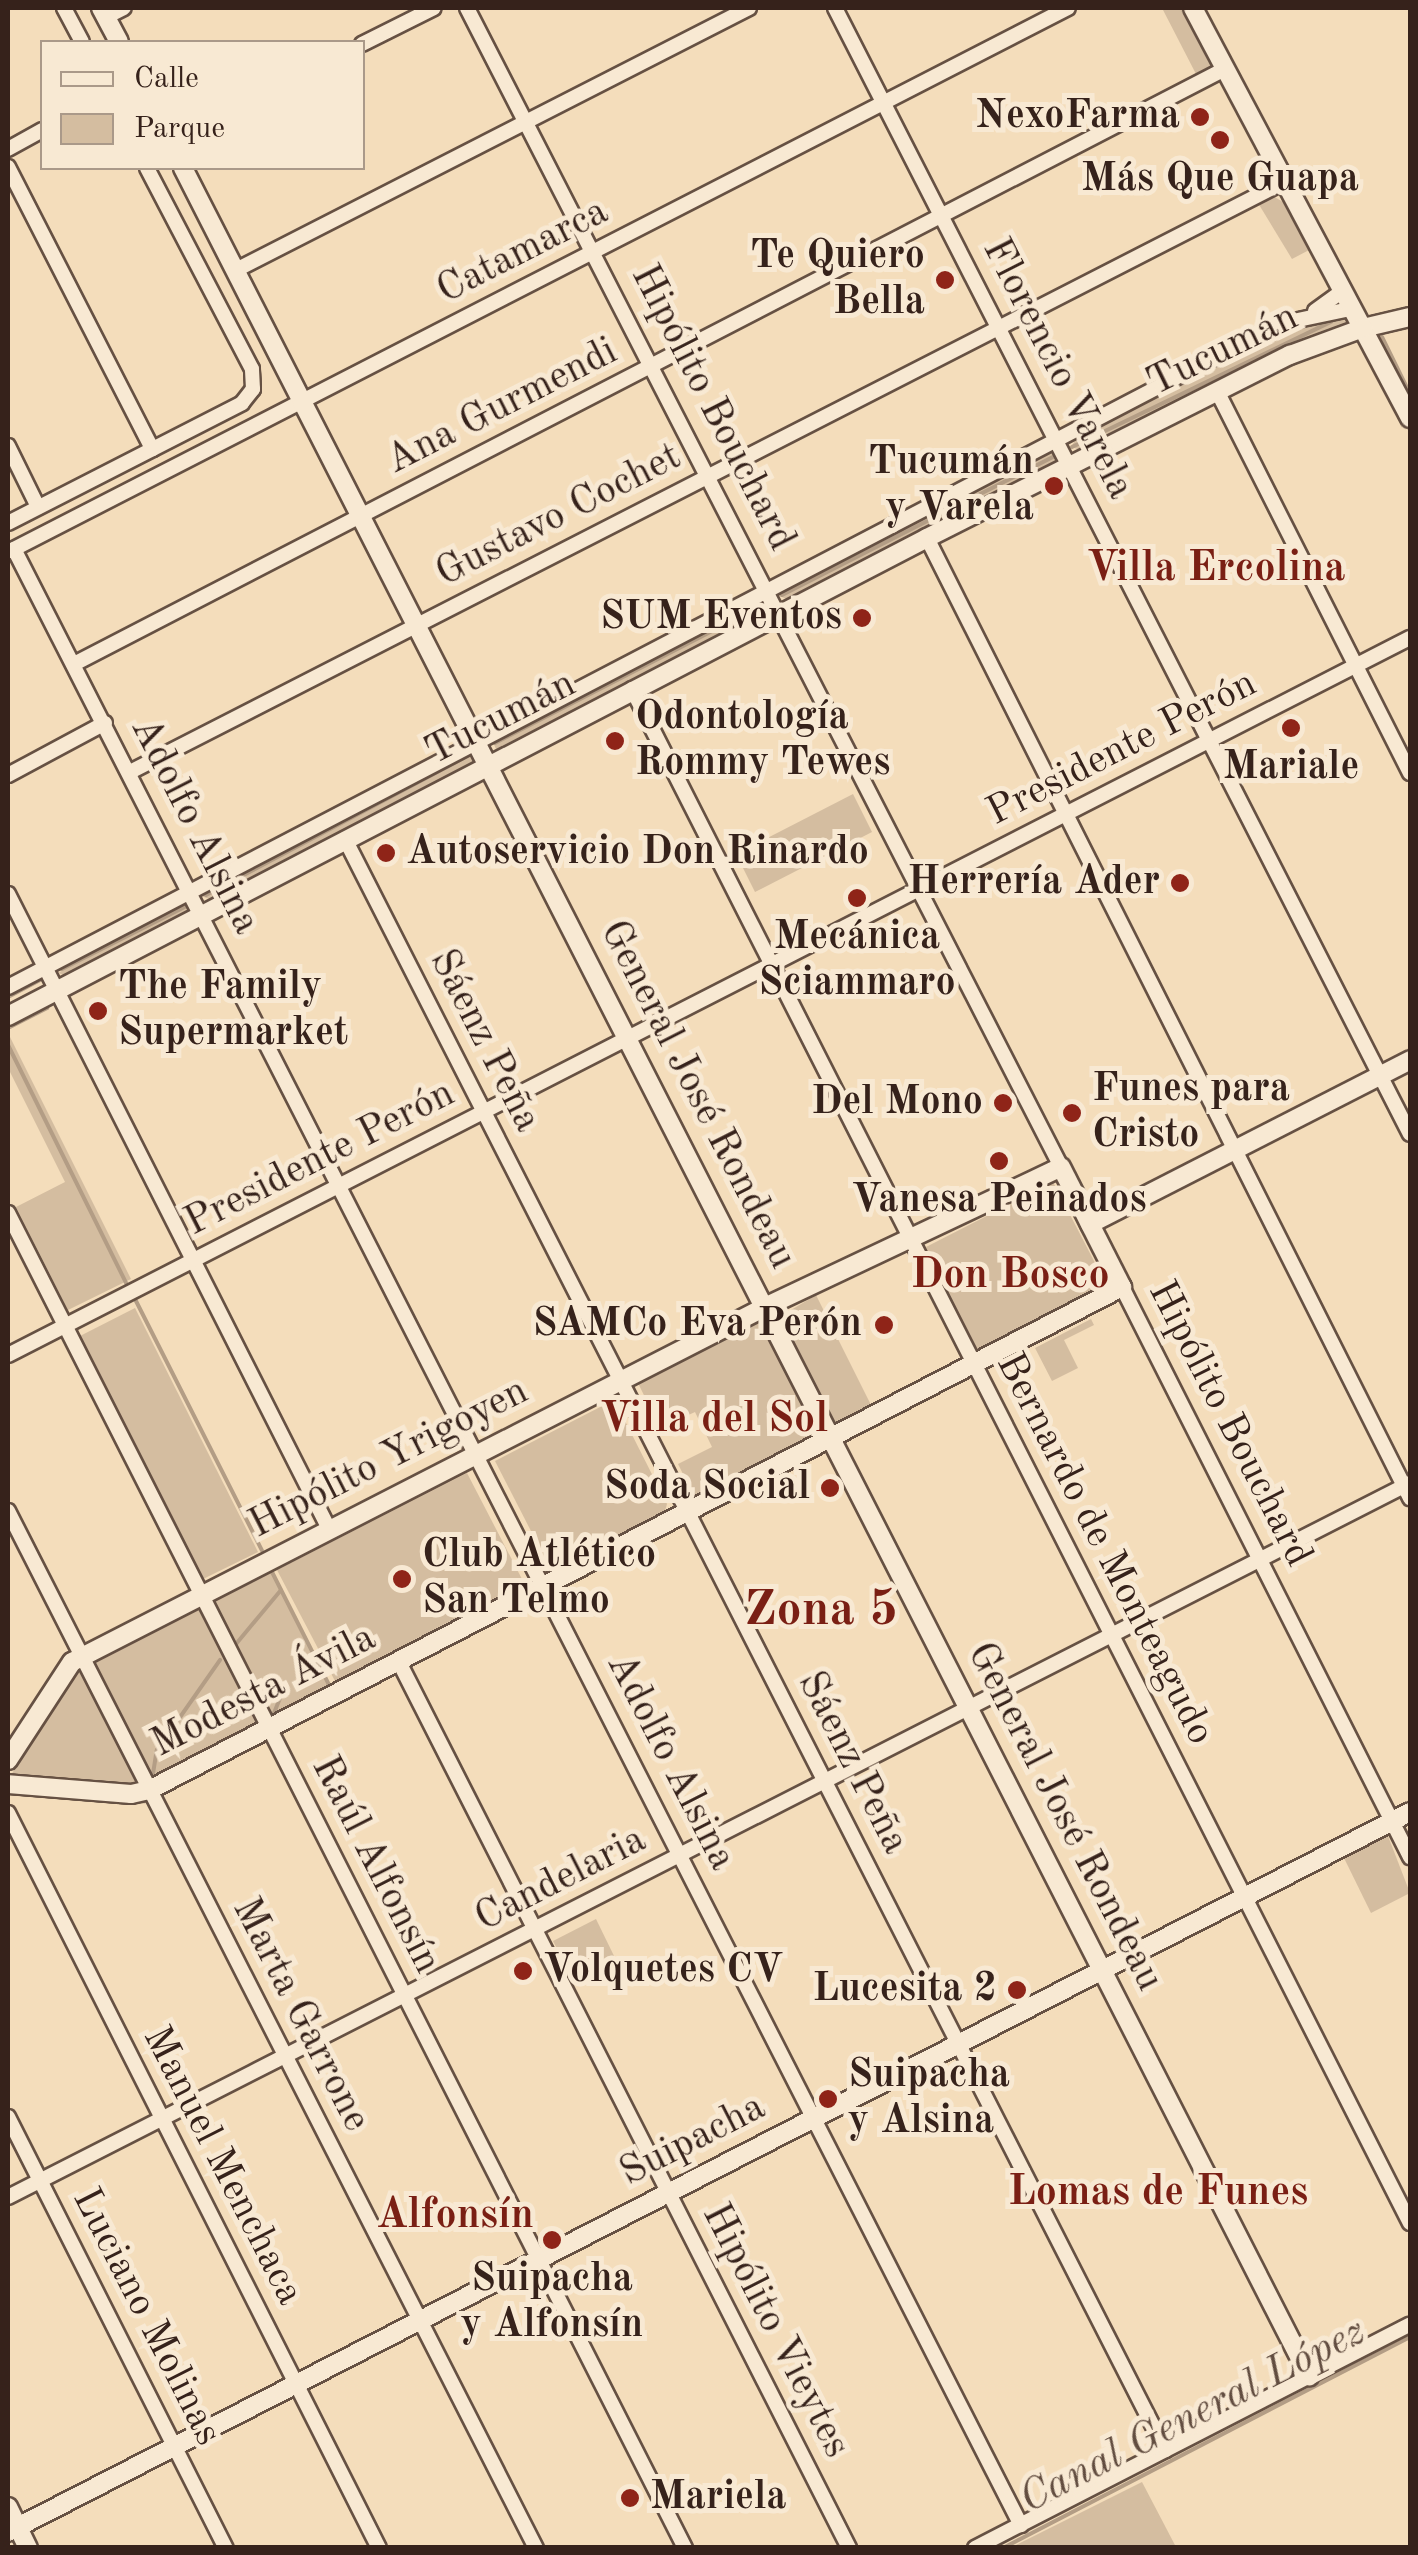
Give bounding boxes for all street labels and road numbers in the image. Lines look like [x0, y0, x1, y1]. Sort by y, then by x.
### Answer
street label: Catamarca [429, 189, 617, 315]
street label: Florencio Varela [971, 231, 1143, 507]
street label: Hipólito Bouchard [619, 257, 805, 559]
street label: Tucumán [1140, 294, 1306, 408]
street label: Ana Gurmendi [378, 328, 626, 486]
street label: Gustavo Cochet [428, 434, 690, 598]
street label: Presidente Perón [979, 660, 1265, 838]
street label: Tucumán [418, 661, 584, 777]
street label: Adolfo Alsina [119, 709, 269, 943]
street label: General José Rondeau [588, 913, 806, 1277]
street label: Sáenz Peña [418, 942, 550, 1140]
street label: Presidente Perón [177, 1070, 463, 1248]
street label: Hipólito Bouchard [1136, 1273, 1322, 1575]
street label: Bernardo de Monteagudo [984, 1345, 1224, 1753]
street label: Hipólito Yrigoyen [242, 1368, 536, 1550]
street label: Modesta Ávila [144, 1615, 384, 1769]
street label: General José Rondeau [955, 1635, 1173, 1999]
street label: Adolfo Alsina [595, 1645, 745, 1879]
street label: Sáenz Peña [786, 1664, 918, 1862]
street label: Raúl Alfonsín [300, 1748, 450, 1982]
street label: Candelaria [468, 1817, 654, 1943]
street label: Marta Garrone [221, 1890, 379, 2140]
street label: Manuel Menchaca [131, 2019, 313, 2313]
street label: Suipacha [612, 2084, 774, 2198]
street label: Luciano Molinas [60, 2180, 232, 2454]
street label: Hipólito Vieytes [690, 2196, 860, 2466]

